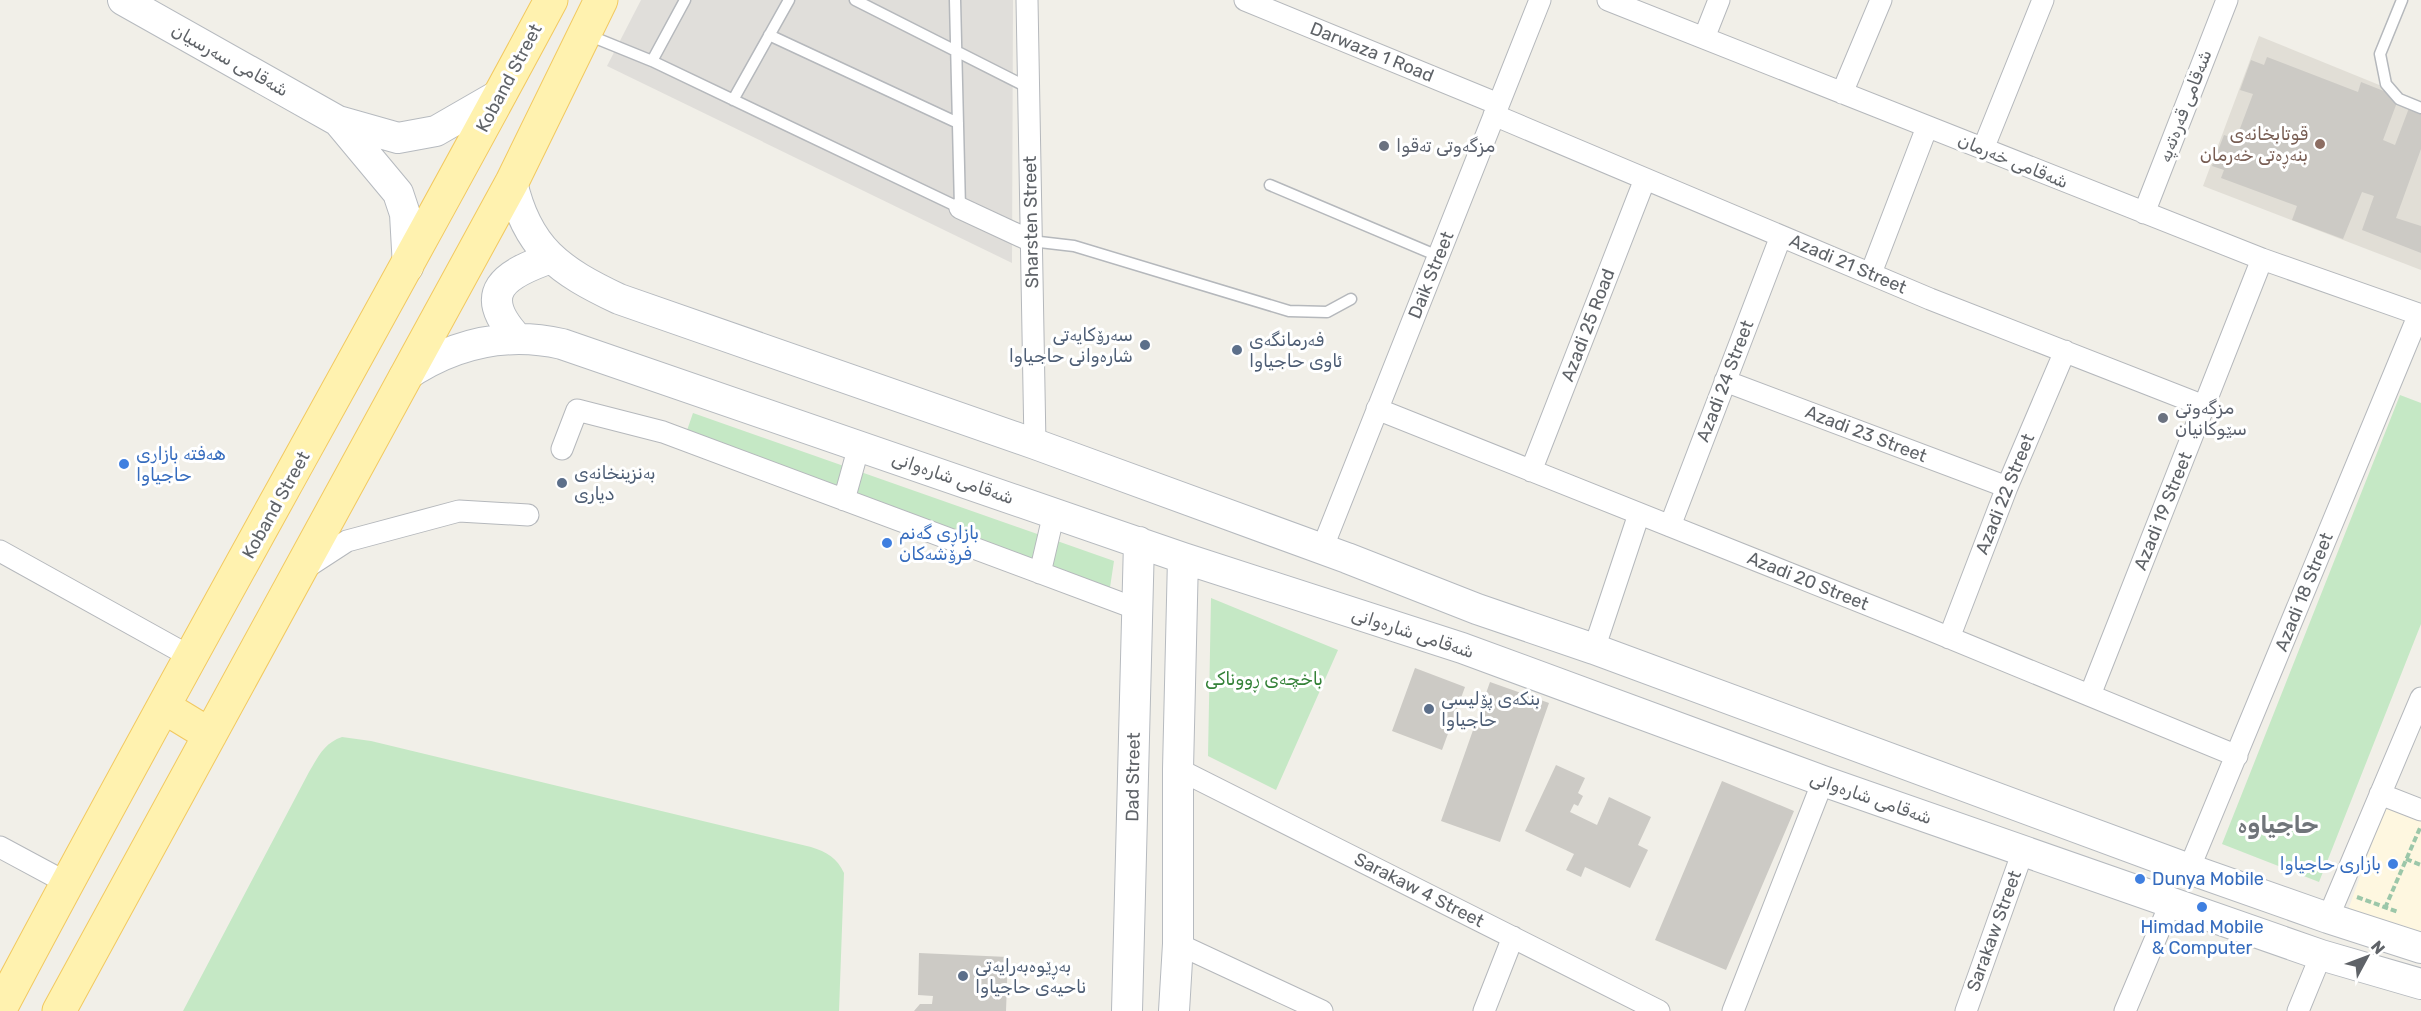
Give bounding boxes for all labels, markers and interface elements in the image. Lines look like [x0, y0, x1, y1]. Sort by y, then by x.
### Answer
street label: Darwaza 1 Road [1307, 17, 1437, 87]
street label: شەقامی سەرسیان [168, 19, 292, 101]
street label: Koband Street [471, 20, 547, 136]
street label: شەقامی قەرەتەپە [2153, 47, 2218, 166]
place label: قوتابخانەی بنەڕەتی خەرمان [2200, 123, 2308, 169]
street label: شەقامی خەرمان [1955, 129, 2071, 193]
place label: مزگەوتی تەقوا [1396, 135, 1495, 157]
marker: قوتابخانەی بنەڕەتی خەرمان [2313, 137, 2327, 151]
marker: مزگەوتی تەقوا [1377, 139, 1391, 153]
street label: Sharsten Street [1019, 156, 1043, 288]
street label: Daik Street [1404, 228, 1458, 322]
street label: Azadi 21 Street [1786, 229, 1910, 299]
street label: Azadi 25 Road [1556, 266, 1620, 384]
street label: Azadi 24 Street [1692, 317, 1758, 445]
place label: سەرۆکایەتی شارەوانی حاجیاوا [1009, 324, 1133, 367]
place label: فەرمانگەی ئاوی حاجیاوا [1249, 329, 1343, 372]
marker: سەرۆکایەتی شارەوانی حاجیاوا [1138, 338, 1152, 352]
marker: فەرمانگەی ئاوی حاجیاوا [1230, 343, 1244, 357]
place label: مزگەوتی سێوکانیان [2175, 397, 2247, 440]
street label: Azadi 23 Street [1802, 401, 1930, 467]
marker: مزگەوتی سێوکانیان [2156, 411, 2170, 425]
street label: Azadi 22 Street [1971, 430, 2039, 558]
place label: هەفتە بازاڕی حاجیاوا [136, 443, 226, 486]
street label: Koband Street [237, 447, 315, 563]
street label: شەقامی شارەوانی [889, 447, 1017, 509]
street label: Azadi 19 Street [2129, 449, 2197, 573]
marker: هەفتە بازاڕی حاجیاوا [117, 457, 131, 471]
place label: بەنزینخانەی دیاری [574, 462, 656, 505]
marker: بەنزینخانەی دیاری [555, 476, 569, 490]
place label: بازاڕی گەنم فرۆشەکان [899, 522, 979, 565]
street label: Azadi 18 Street [2270, 529, 2338, 655]
marker: بازاڕی گەنم فرۆشەکان [880, 536, 894, 550]
street label: Azadi 20 Street [1744, 547, 1872, 615]
street label: شەقامی شارەوانی [1349, 603, 1477, 663]
park label: باخچەی ڕووناکی [1205, 668, 1323, 693]
place label: بنکەی پۆلیسی حاجیاوا [1441, 688, 1540, 731]
marker: بنکەی پۆلیسی حاجیاوا [1422, 702, 1436, 716]
street label: Dad Street [1121, 732, 1145, 822]
street label: شەقامی شارەوانی [1807, 767, 1935, 829]
district label: حاجیاوە [2237, 811, 2319, 839]
street label: Sarakaw 4 Street [1350, 848, 1488, 932]
place label: بازاری حاجیاوا [2279, 853, 2381, 875]
marker: بازاری حاجیاوا [2386, 857, 2400, 871]
street label: Sarakaw Street [1962, 867, 2026, 995]
place label: Dunya Mobile [2152, 868, 2264, 890]
marker: Dunya Mobile [2133, 872, 2147, 886]
marker: Himdad Mobile & Computer [2195, 900, 2209, 914]
place label: Himdad Mobile & Computer [2140, 916, 2264, 959]
north arrow [2337, 927, 2397, 987]
text: N [2367, 937, 2389, 958]
place label: بەڕێوەبەرایەتی ناحیەی حاجیاوا [975, 955, 1086, 998]
marker: بەڕێوەبەرایەتی ناحیەی حاجیاوا [956, 969, 970, 983]

